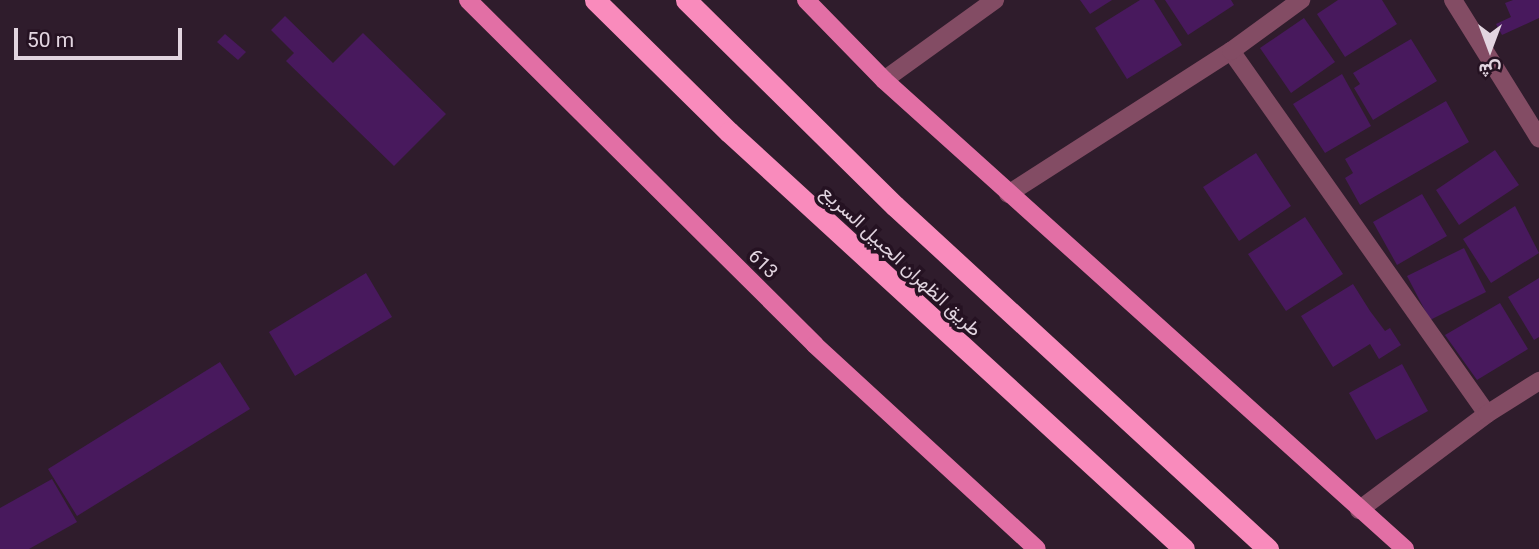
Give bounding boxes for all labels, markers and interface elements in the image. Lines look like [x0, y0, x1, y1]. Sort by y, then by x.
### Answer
scale bar [18, 14, 186, 58]
north arrow [1455, 14, 1525, 84]
text: 50 m [27, 28, 74, 52]
text: ش [1479, 59, 1501, 82]
street label: طريق الظهران الجبيل السريع [816, 181, 986, 341]
street label: 613 [744, 245, 782, 283]

